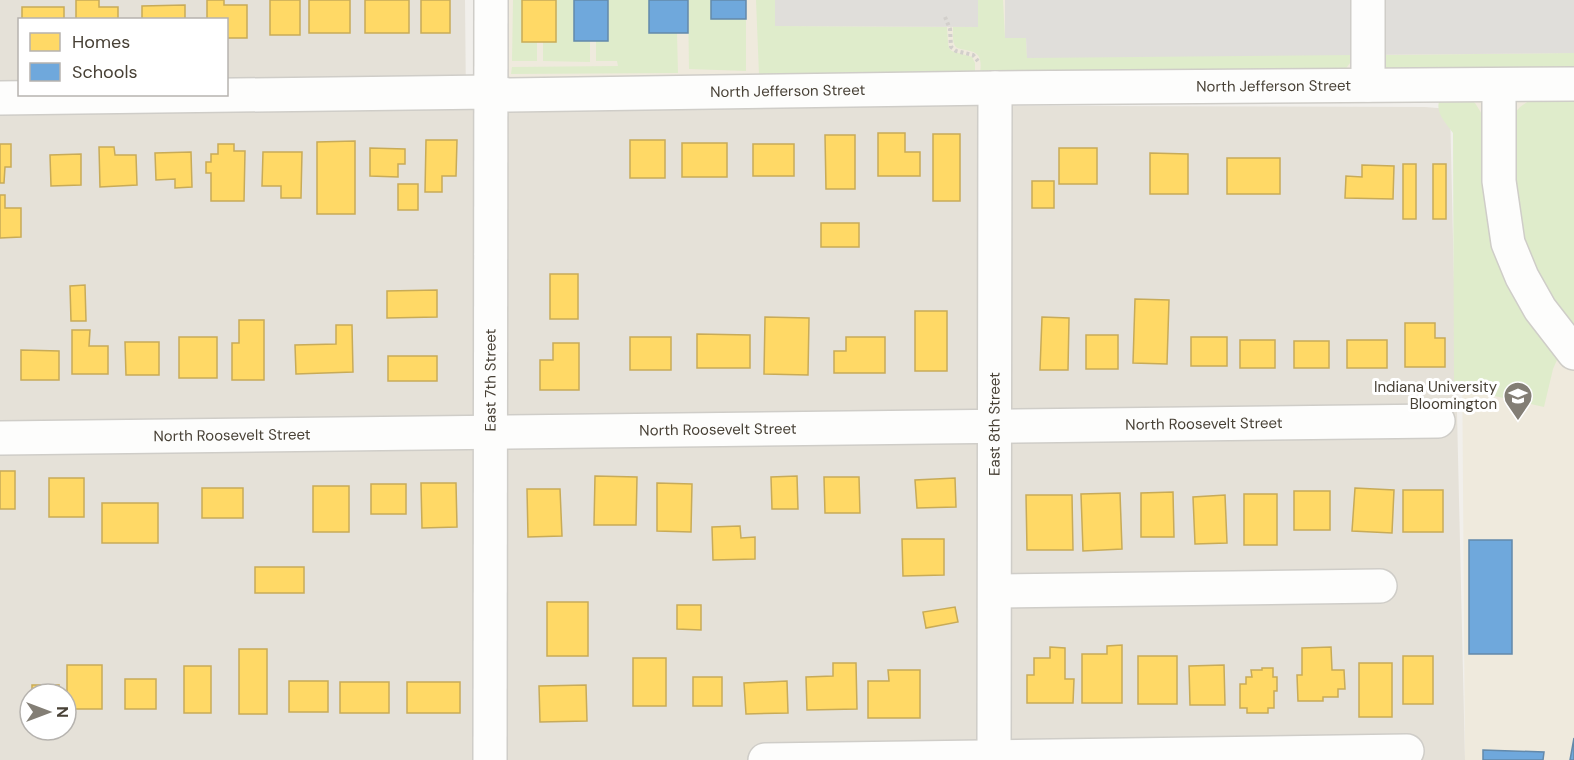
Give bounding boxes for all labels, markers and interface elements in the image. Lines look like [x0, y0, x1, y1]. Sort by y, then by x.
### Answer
legend [18, 18, 228, 96]
text: Homes [72, 30, 130, 54]
text: Schools [72, 60, 137, 84]
street label: North Jefferson Street [1196, 76, 1351, 97]
street label: North Jefferson Street [710, 80, 865, 102]
street label: East 7th Street [480, 328, 501, 431]
street label: East 8th Street [984, 372, 1005, 476]
place label: Indiana University Bloomington [1374, 377, 1498, 414]
school or university icon: Indiana University Bloomington [1502, 380, 1534, 422]
street label: North Roosevelt Street [1125, 413, 1283, 435]
street label: North Roosevelt Street [639, 419, 797, 440]
street label: North Roosevelt Street [153, 424, 311, 446]
north arrow [18, 682, 78, 742]
text: N [52, 706, 73, 718]

